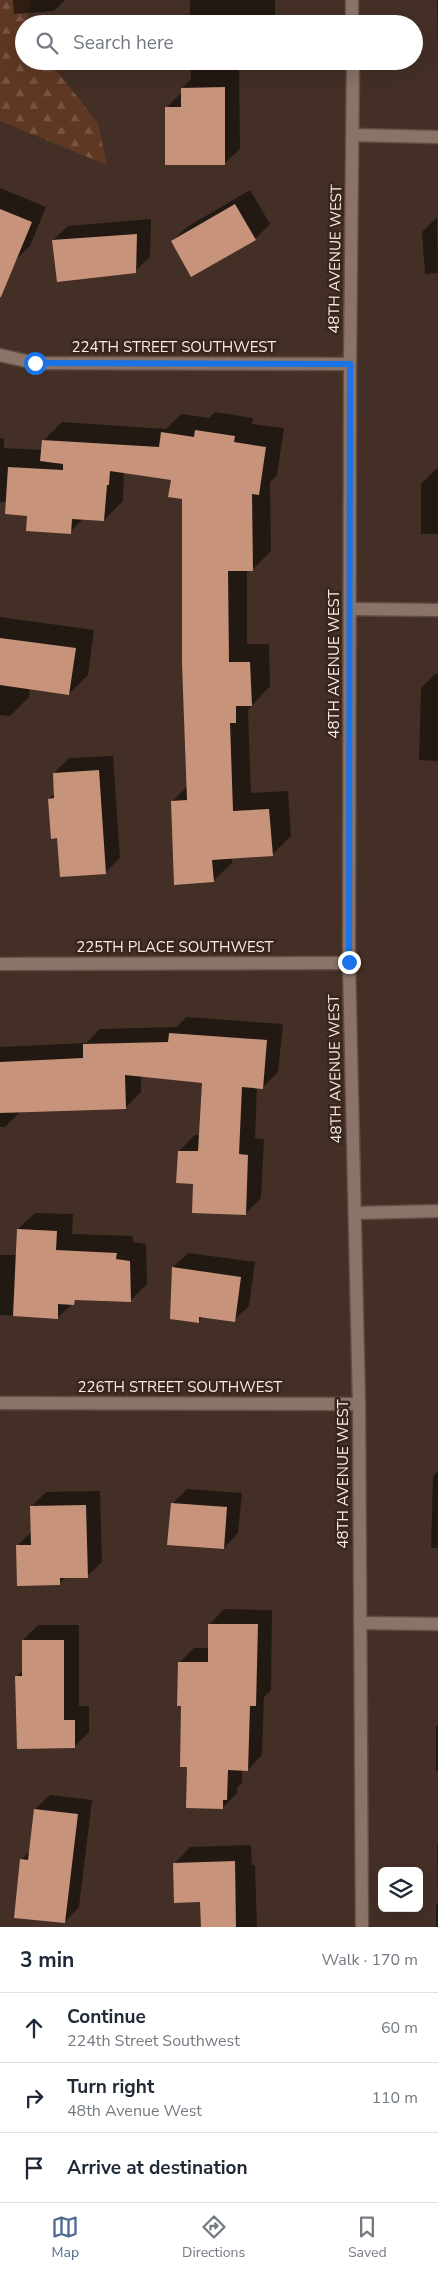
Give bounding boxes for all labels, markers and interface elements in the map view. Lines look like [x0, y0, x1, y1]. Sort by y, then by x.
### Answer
search box [15, 15, 423, 70]
icon: search [33, 29, 61, 57]
text: Search here [73, 30, 174, 56]
street label: 48TH AVENUE WEST [324, 184, 346, 334]
street label: 224TH STREET SOUTHWEST [72, 337, 276, 357]
route start [24, 352, 47, 375]
street label: 48TH AVENUE WEST [324, 589, 344, 739]
street label: 225TH PLACE SOUTHWEST [76, 937, 274, 957]
route end [338, 951, 361, 974]
street label: 48TH AVENUE WEST [324, 994, 346, 1144]
street label: 226TH STREET SOUTHWEST [78, 1377, 282, 1397]
street label: 48TH AVENUE WEST [333, 1399, 353, 1549]
map controls [378, 1867, 423, 1912]
button: layers [378, 1867, 423, 1912]
text: 3 min [20, 1946, 74, 1974]
text: Walk · 170 m [322, 1949, 418, 1971]
text: Continue [67, 2004, 146, 2030]
icon: ahead [20, 2014, 48, 2042]
text: 60 m [381, 2017, 418, 2039]
text: 224th Street Southwest [67, 2030, 240, 2052]
text: Turn right [67, 2074, 154, 2100]
icon: right [20, 2084, 48, 2112]
text: 110 m [371, 2087, 418, 2109]
text: 48th Avenue West [67, 2100, 202, 2122]
icon: arrive [20, 2154, 48, 2182]
text: Arrive at destination [67, 2155, 248, 2181]
tab: Map [51, 2213, 79, 2262]
tab: Directions [182, 2213, 245, 2262]
tab: Saved [348, 2213, 387, 2262]

